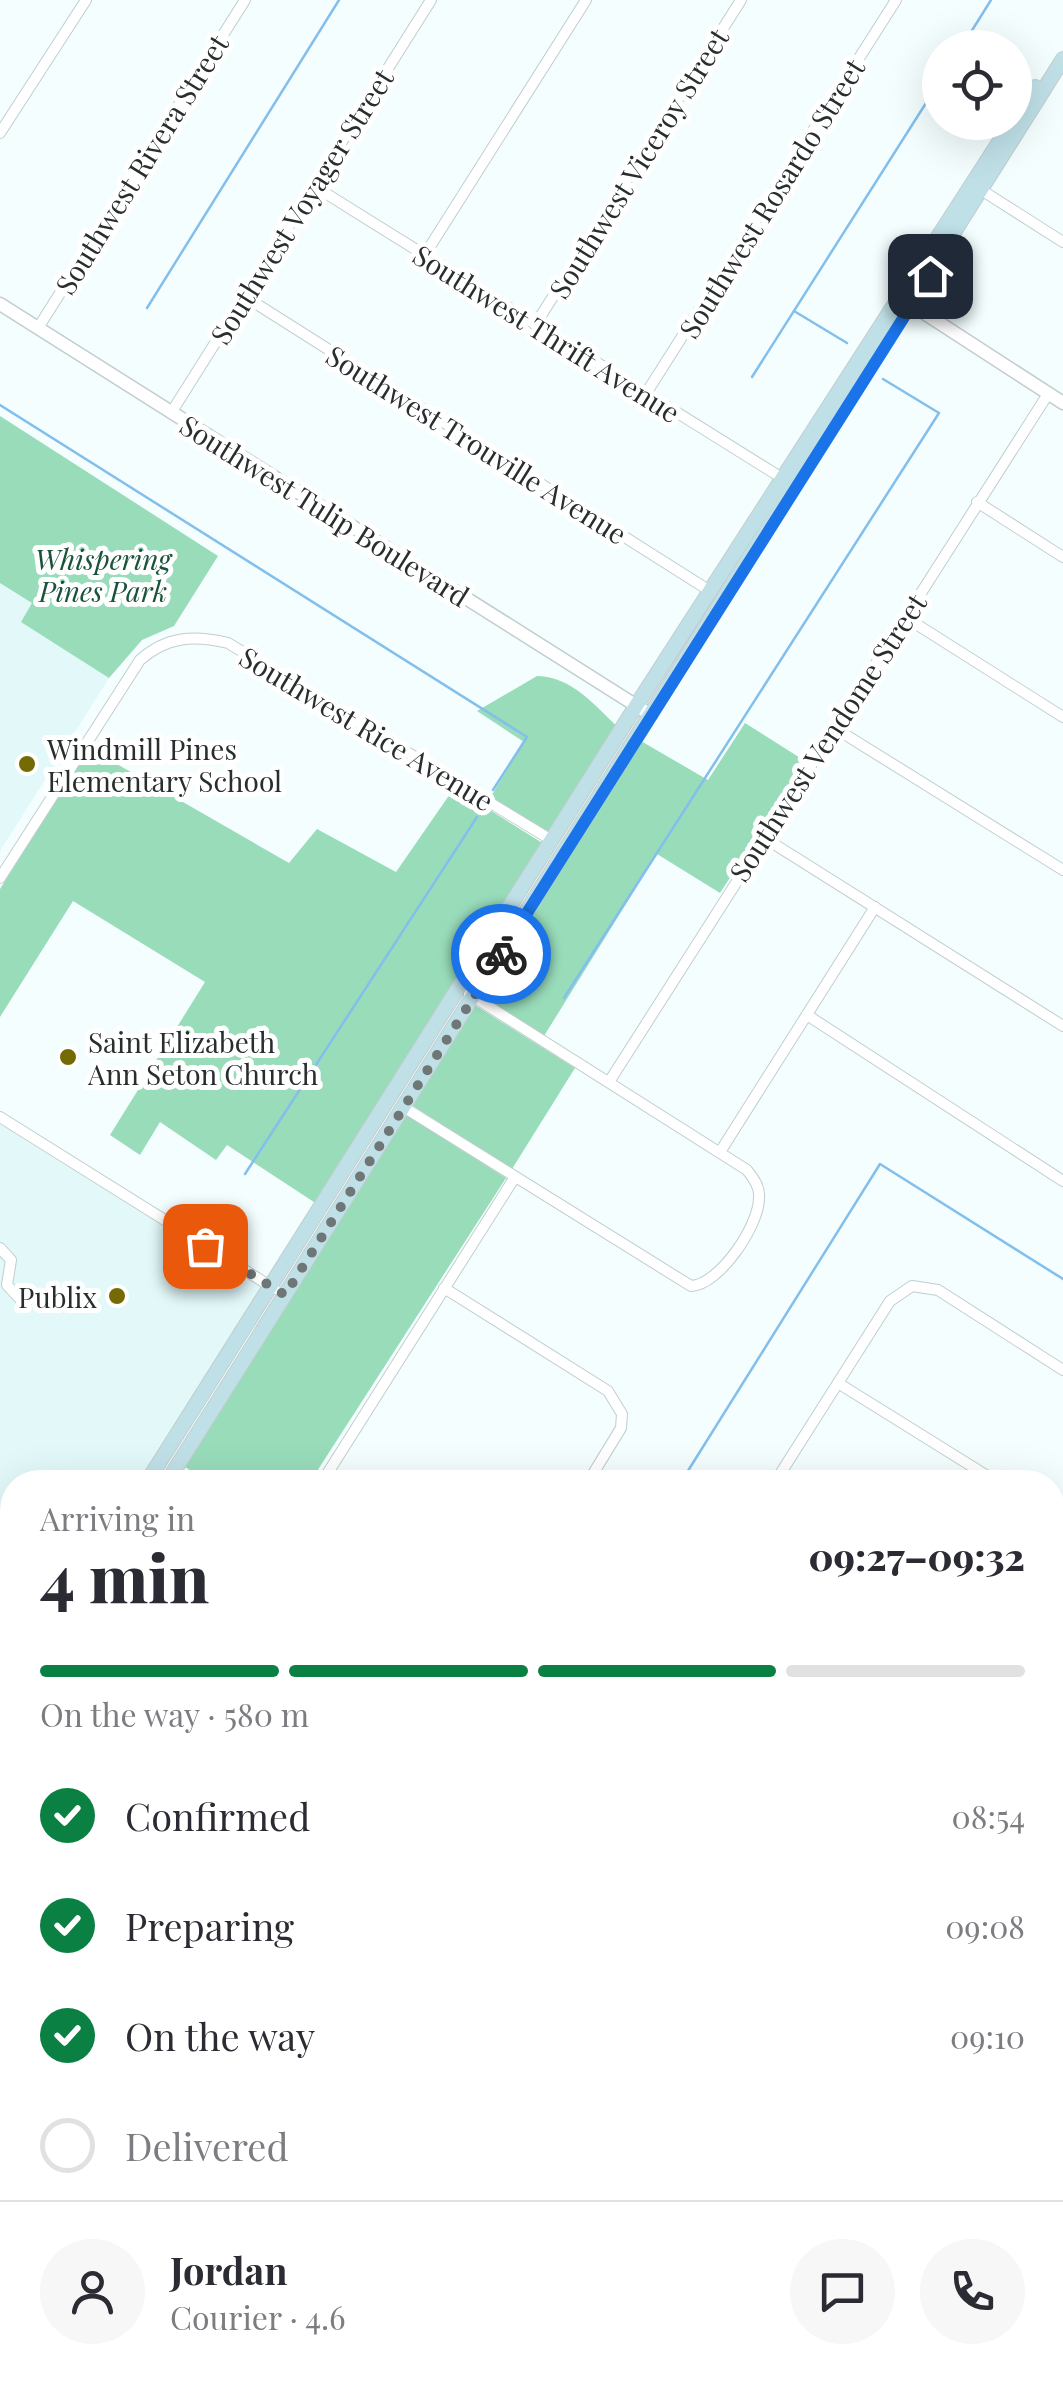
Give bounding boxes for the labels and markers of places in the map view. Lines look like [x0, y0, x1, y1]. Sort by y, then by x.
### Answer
pin [888, 234, 973, 319]
place label: Windmill Pines Elementary School [46, 730, 282, 799]
marker: Windmill Pines Elementary School [16, 753, 38, 775]
place label: Saint Elizabeth Ann Seton Church [87, 1023, 319, 1092]
marker: Saint Elizabeth Ann Seton Church [57, 1046, 79, 1068]
pin [163, 1204, 248, 1289]
place label: Publix [18, 1278, 97, 1315]
marker: Publix [106, 1285, 128, 1307]

